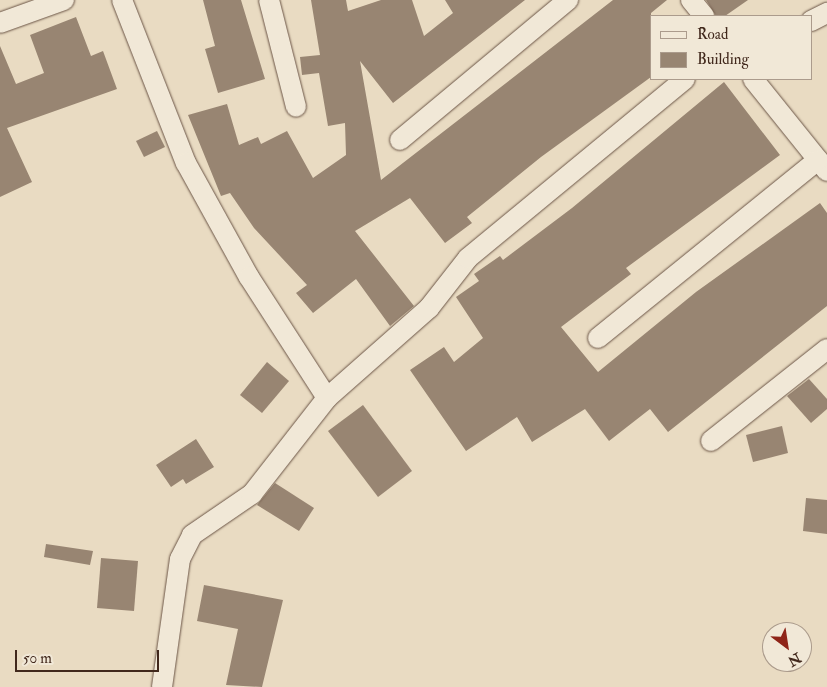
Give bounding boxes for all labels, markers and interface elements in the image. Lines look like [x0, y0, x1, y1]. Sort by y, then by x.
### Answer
legend [650, 15, 812, 80]
text: Road [697, 25, 728, 44]
text: Building [697, 50, 749, 69]
north arrow [762, 622, 812, 672]
scale bar [18, 640, 161, 672]
text: 50 m [23, 649, 52, 668]
text: N [785, 649, 804, 670]

